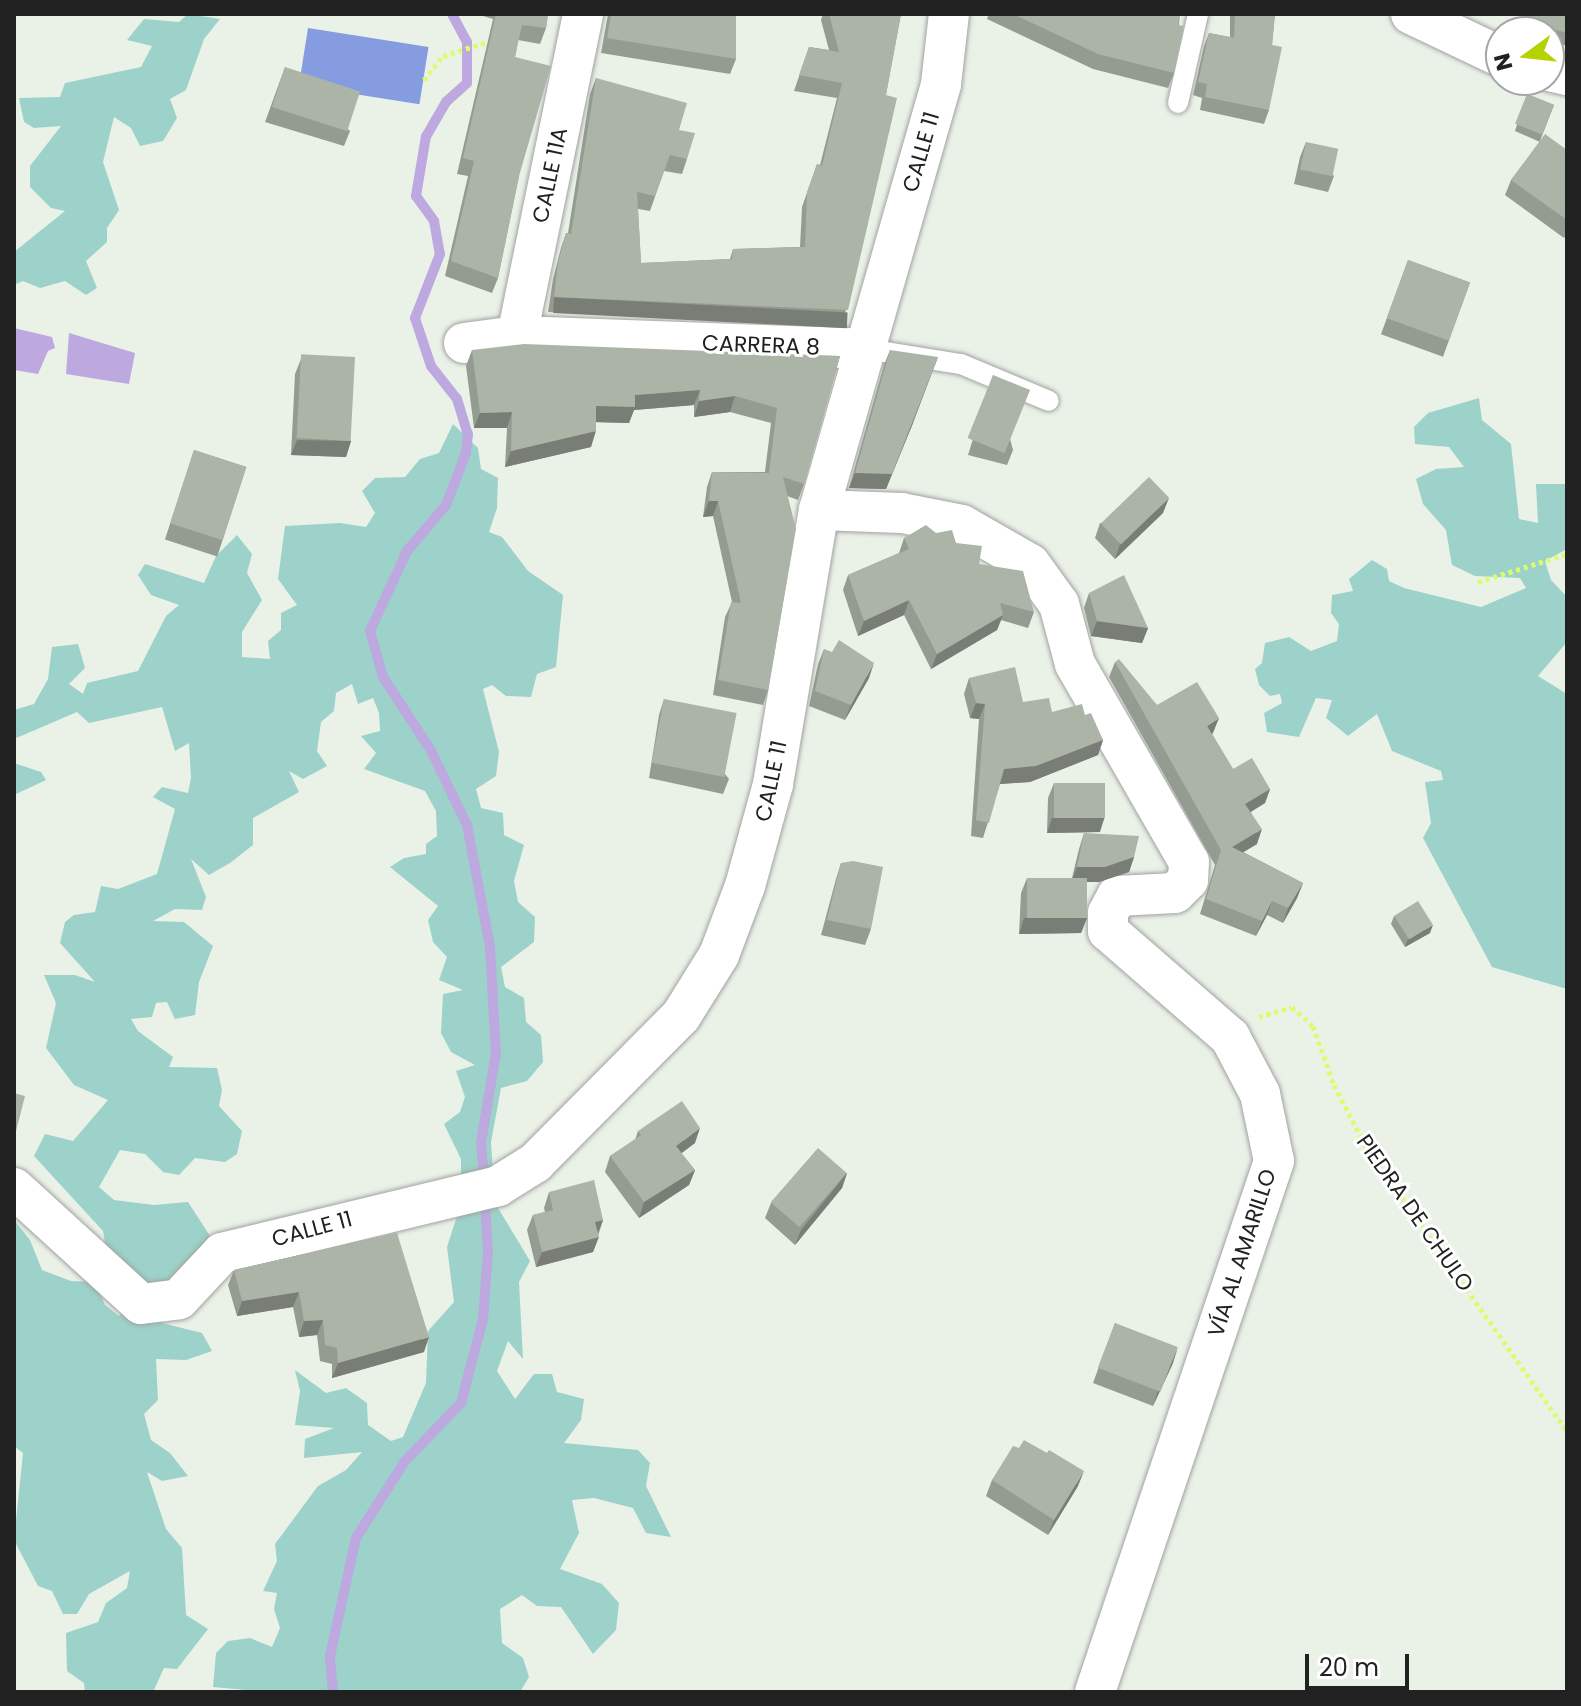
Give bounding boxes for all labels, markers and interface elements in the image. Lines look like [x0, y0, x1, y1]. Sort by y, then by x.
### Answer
north arrow [1485, 16, 1565, 96]
text: N [1486, 50, 1520, 74]
street label: CALLE 11 [897, 109, 945, 195]
street label: CALLE 11A [527, 125, 573, 225]
street label: CARRERA 8 [702, 330, 820, 360]
street label: CALLE 11 [750, 738, 792, 824]
street label: PIEDRA DE CHULO [1351, 1129, 1479, 1297]
street label: VÍA AL AMARILLO [1202, 1166, 1282, 1340]
street label: CALLE 11 [269, 1206, 355, 1252]
scale bar [1309, 1638, 1413, 1688]
text: 20 m [1319, 1651, 1379, 1684]

